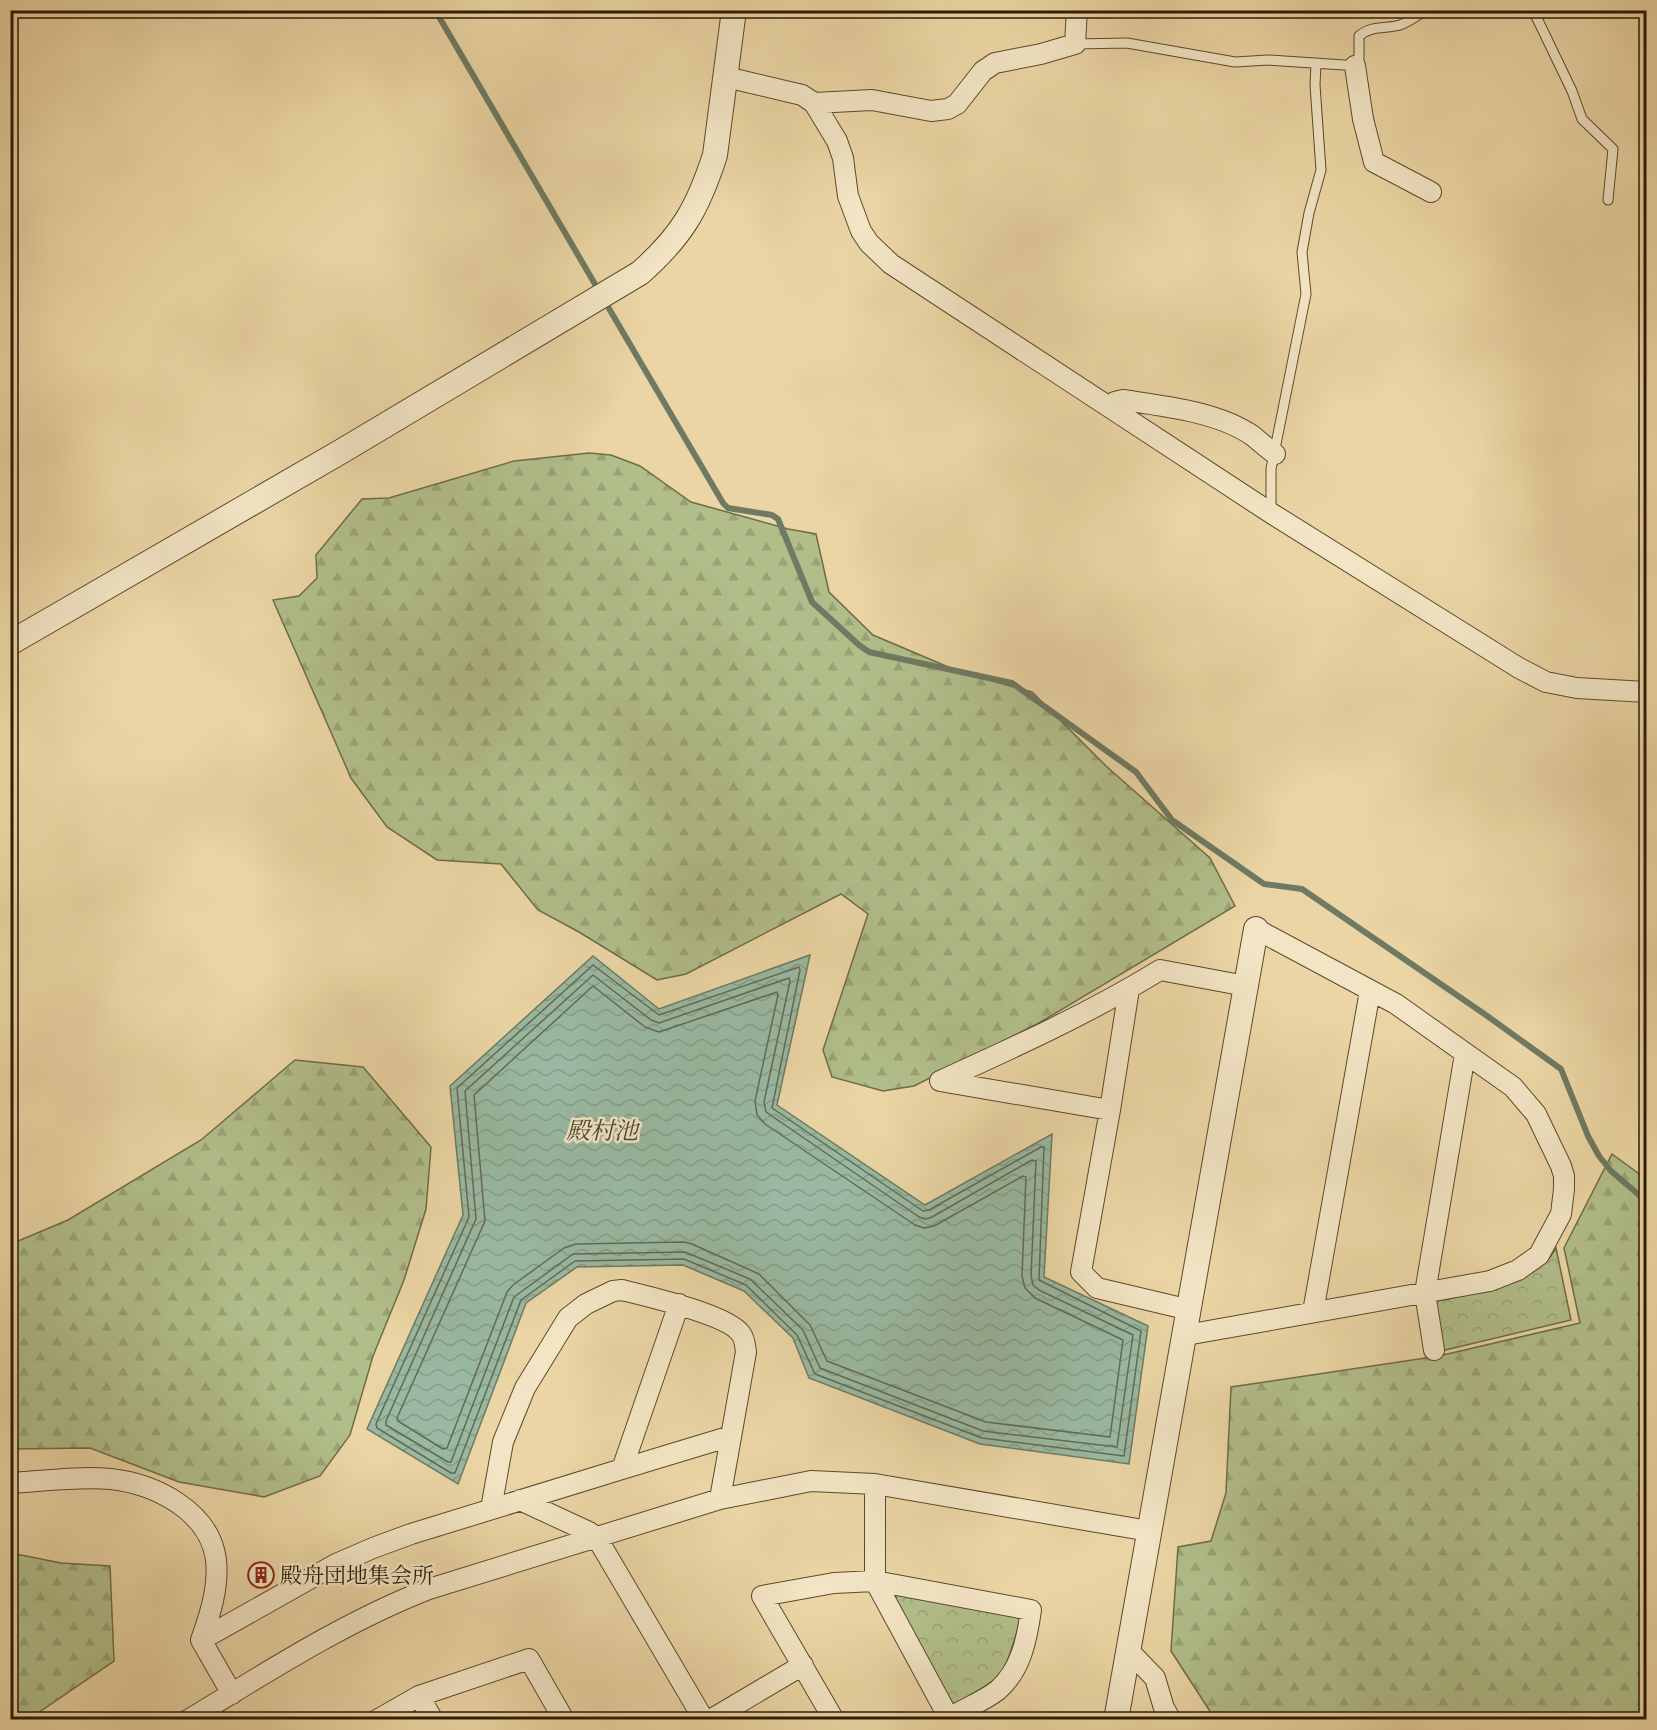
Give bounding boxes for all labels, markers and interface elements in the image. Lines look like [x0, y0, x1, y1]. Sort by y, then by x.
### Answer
water label: 殿村池 [566, 1117, 641, 1147]
building icon: 殿舟団地集会所 [246, 1560, 276, 1590]
place label: 殿舟団地集会所 [280, 1563, 434, 1590]

